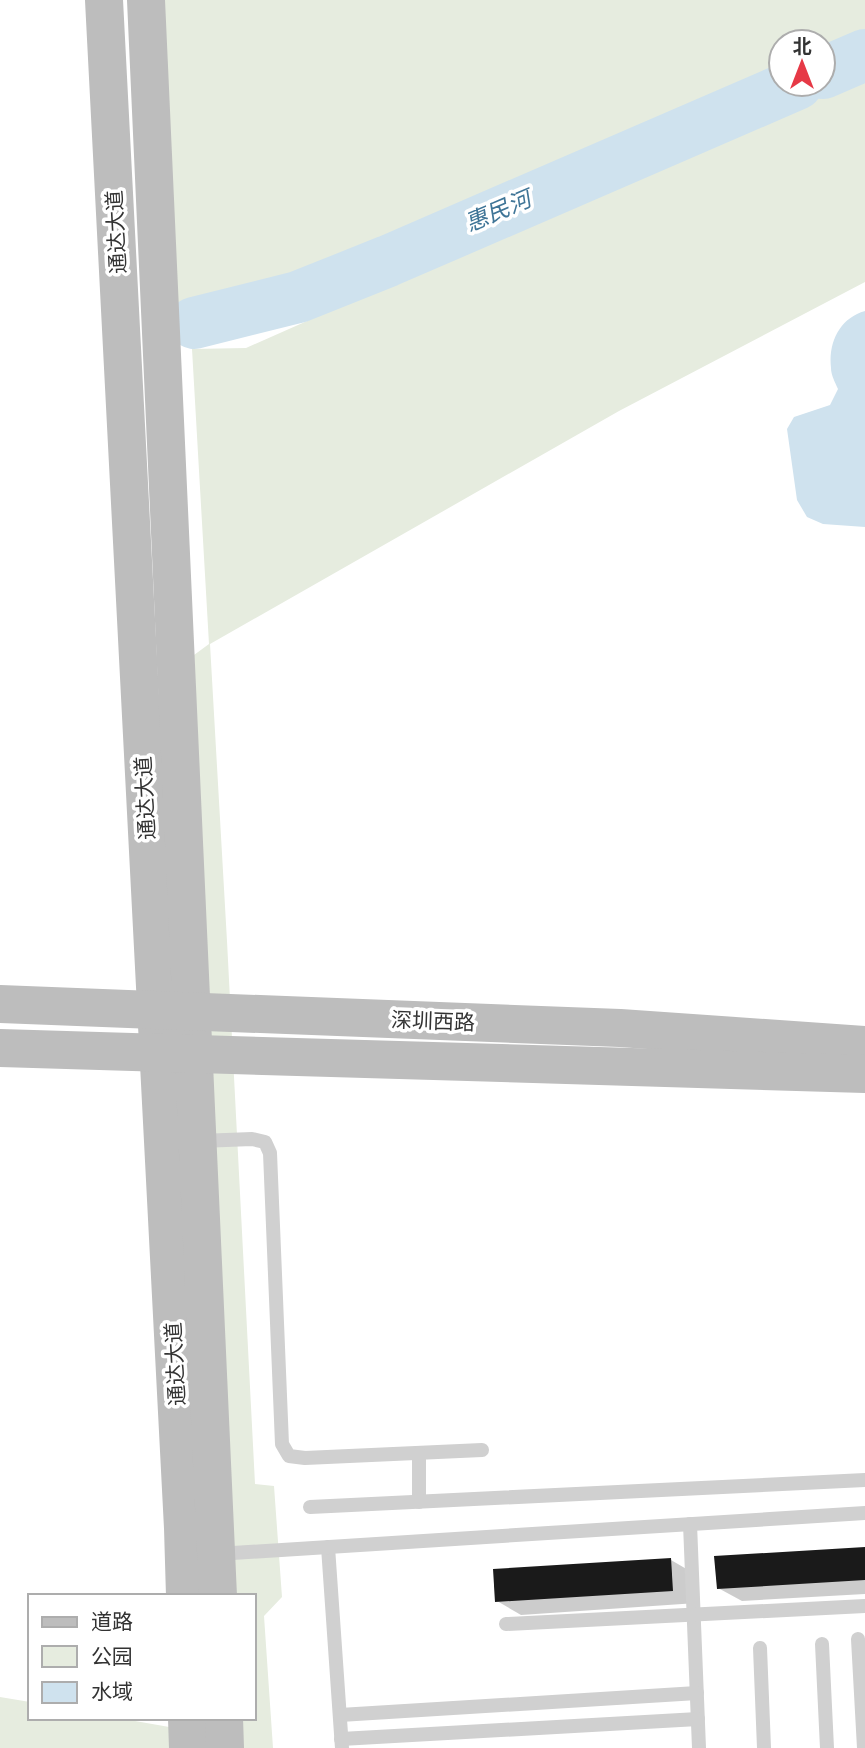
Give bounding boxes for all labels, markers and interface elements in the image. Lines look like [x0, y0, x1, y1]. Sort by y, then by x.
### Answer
north arrow [767, 28, 837, 98]
text: 北 [792, 36, 812, 57]
water label: 惠民河 [461, 184, 539, 236]
street label: 通达大道 [102, 189, 130, 275]
street label: 通达大道 [131, 755, 159, 841]
street label: 深圳西路 [391, 1008, 475, 1034]
street label: 通达大道 [161, 1321, 189, 1407]
legend [28, 1594, 256, 1720]
text: 道路 [91, 1610, 133, 1633]
text: 公园 [91, 1645, 133, 1668]
text: 水域 [91, 1680, 133, 1703]

